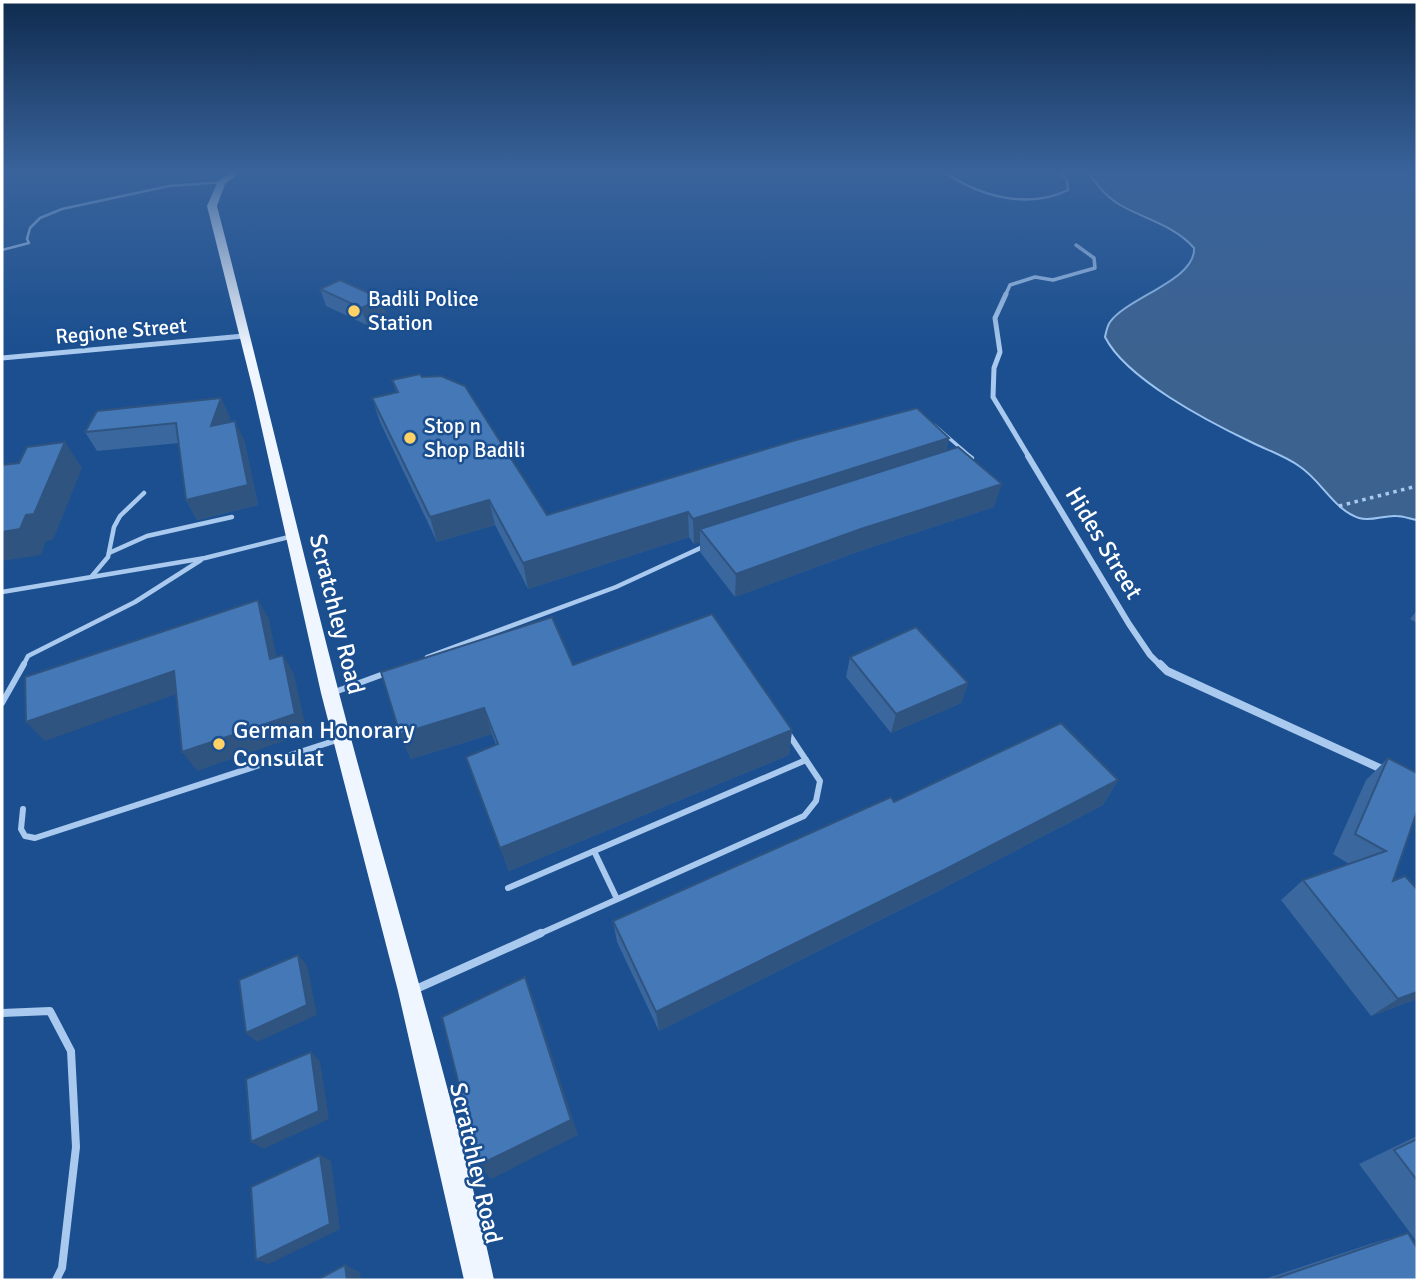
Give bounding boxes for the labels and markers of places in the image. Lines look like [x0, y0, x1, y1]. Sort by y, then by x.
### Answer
place label: Badili Police Station [368, 286, 479, 336]
marker: Badili Police Station [346, 303, 362, 319]
place label: Stop n Shop Badili [424, 413, 526, 463]
marker: Stop n Shop Badili [402, 430, 418, 446]
place label: German Honorary Consulat [233, 715, 415, 773]
marker: German Honorary Consulat [211, 736, 227, 752]

